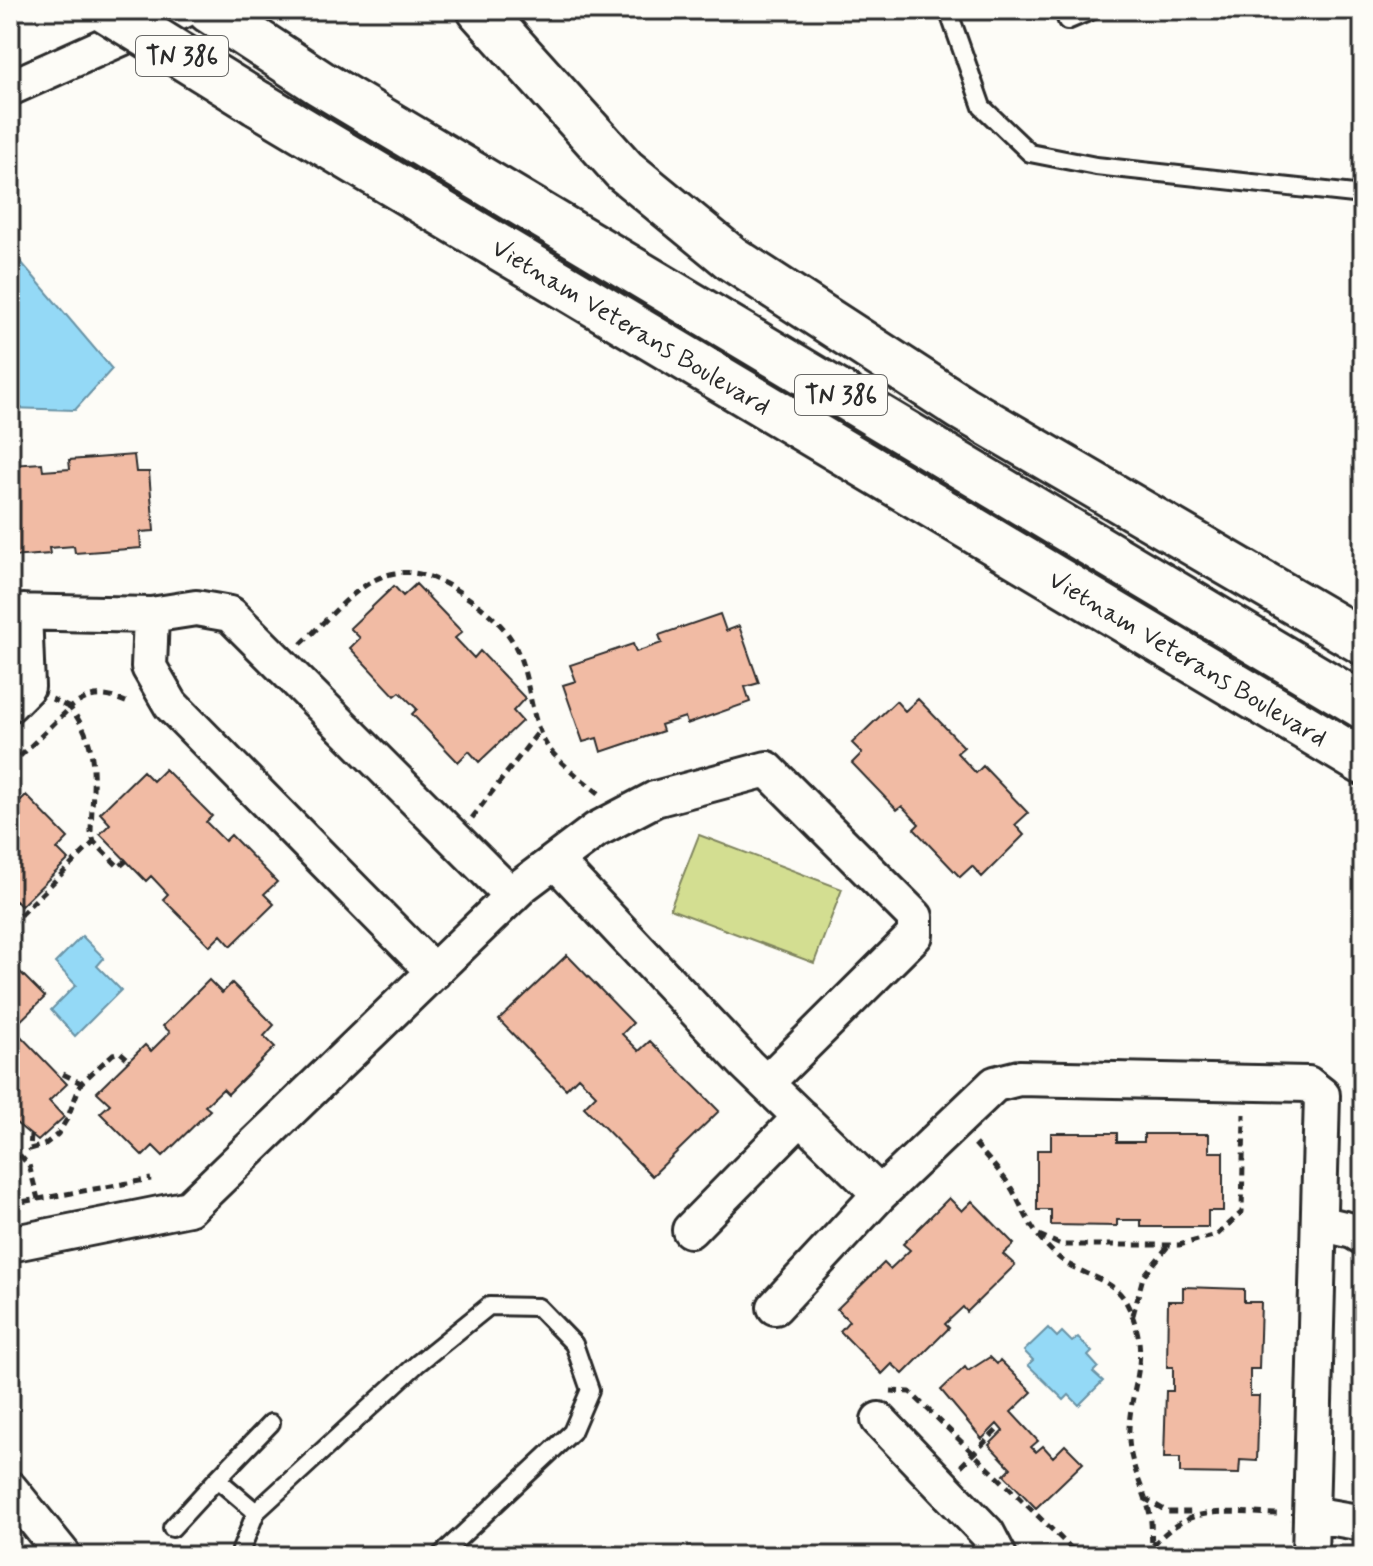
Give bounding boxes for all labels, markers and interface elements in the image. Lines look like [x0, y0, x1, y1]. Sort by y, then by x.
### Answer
road number: TN 386 [136, 36, 228, 76]
street label: Vietnam Veterans Boulevard [485, 232, 776, 424]
road number: TN 386 [795, 375, 887, 415]
street label: Vietnam Veterans Boulevard [1042, 563, 1333, 756]

